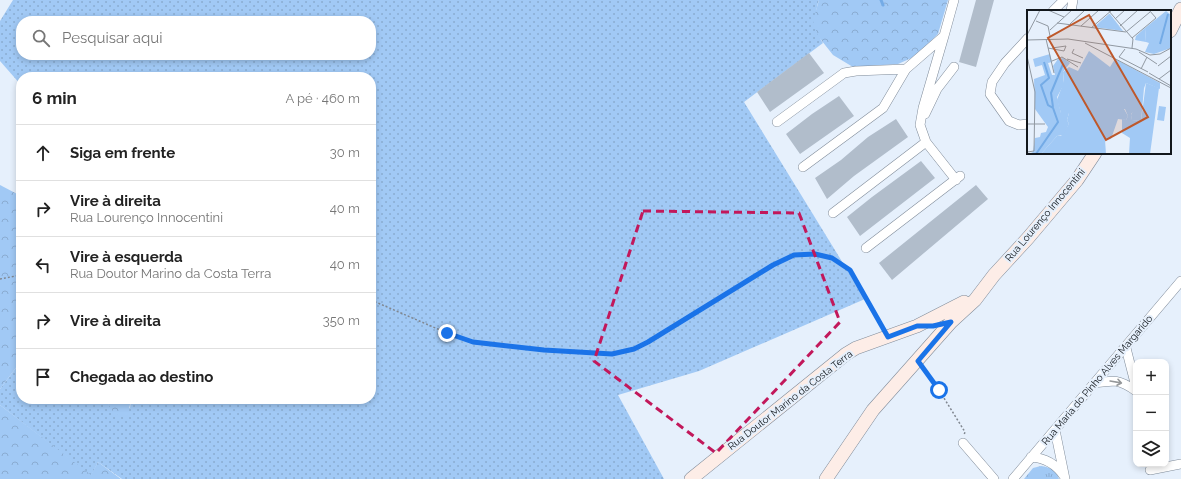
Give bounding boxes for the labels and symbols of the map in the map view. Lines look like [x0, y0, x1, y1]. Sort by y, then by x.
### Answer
inset map [1027, 10, 1171, 154]
street label: Rua Lourenço Innocentini [1003, 166, 1087, 264]
street label: Rua Maria do Pinho Alves Margarido [1039, 313, 1155, 447]
route end [438, 324, 456, 342]
street label: Rua Doutor Marino da Costa Terra [726, 348, 854, 452]
one-way arrow [1109, 378, 1122, 386]
route start [930, 381, 948, 399]

